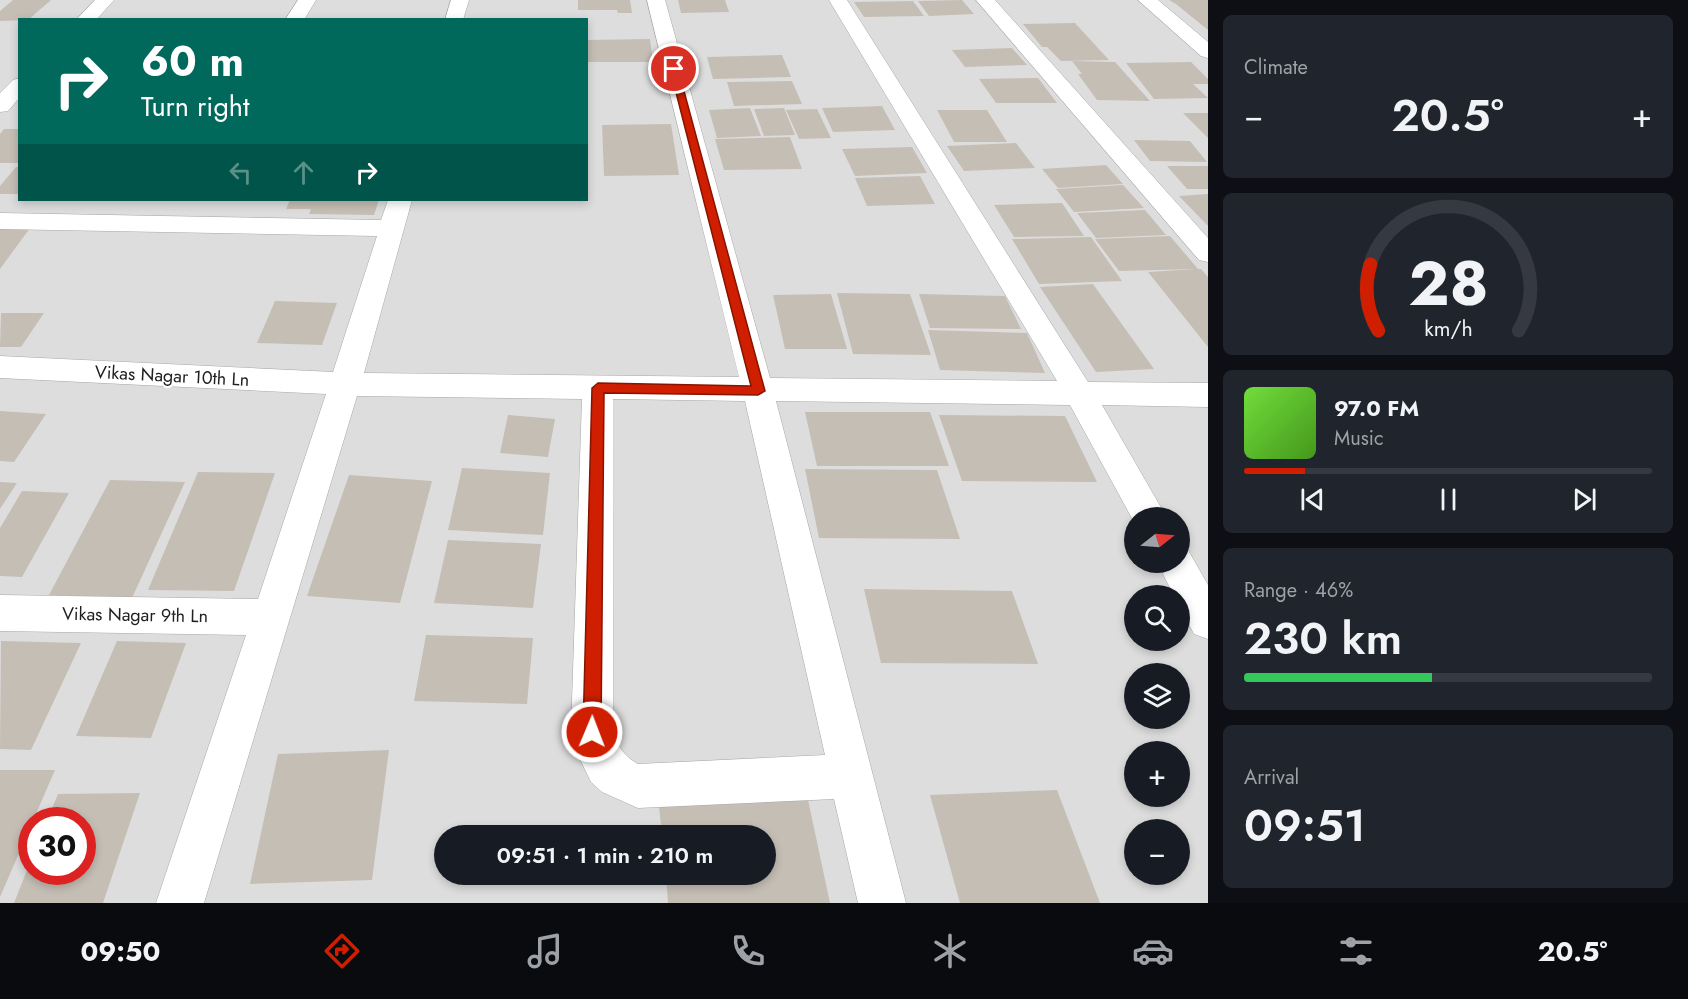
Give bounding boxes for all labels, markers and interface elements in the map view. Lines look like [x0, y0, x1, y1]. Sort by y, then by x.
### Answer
text: 60 m [141, 31, 244, 92]
icon: right [42, 42, 120, 120]
pin [648, 43, 699, 94]
icon: arrive [657, 52, 690, 85]
text: Climate [1244, 53, 1308, 82]
text: 20.5° [1391, 83, 1504, 148]
text: Turn right [141, 87, 249, 126]
text: − [1244, 92, 1263, 139]
text: + [1632, 92, 1652, 139]
icon: left [224, 156, 257, 189]
icon: ahead [287, 156, 320, 189]
icon: right [350, 156, 383, 189]
text: 28 [1408, 238, 1488, 328]
text: km/h [1424, 313, 1472, 344]
street label: Vikas Nagar 10th Ln [94, 359, 250, 393]
text: 97.0 FM [1334, 392, 1419, 424]
text: Music [1334, 424, 1384, 453]
icon: previous [1296, 483, 1329, 516]
icon: pause [1432, 483, 1465, 516]
icon: next [1568, 483, 1601, 516]
north arrow [1124, 507, 1190, 573]
map controls [1124, 507, 1190, 885]
text: Range · 46% [1244, 576, 1353, 605]
button: search [1124, 585, 1190, 651]
street label: Vikas Nagar 9th Ln [62, 601, 208, 629]
text: 230 km [1244, 606, 1402, 671]
button: layers [1124, 663, 1190, 729]
position arrow [560, 700, 624, 764]
button: + [1124, 741, 1190, 807]
text: Arrival [1244, 763, 1299, 792]
text: 09:51 [1244, 793, 1366, 858]
speed limit sign: 30 [18, 807, 96, 885]
button: − [1124, 819, 1190, 885]
text: 09:51 · 1 min · 210 m [497, 839, 713, 871]
icon: directions [321, 930, 363, 972]
icon: music [524, 930, 566, 972]
icon: phone [727, 930, 769, 972]
icon: climate [929, 930, 971, 972]
icon: car [1132, 930, 1174, 972]
icon: filters [1335, 930, 1377, 972]
text: 09:50 [80, 932, 160, 971]
text: 20.5° [1538, 932, 1608, 971]

